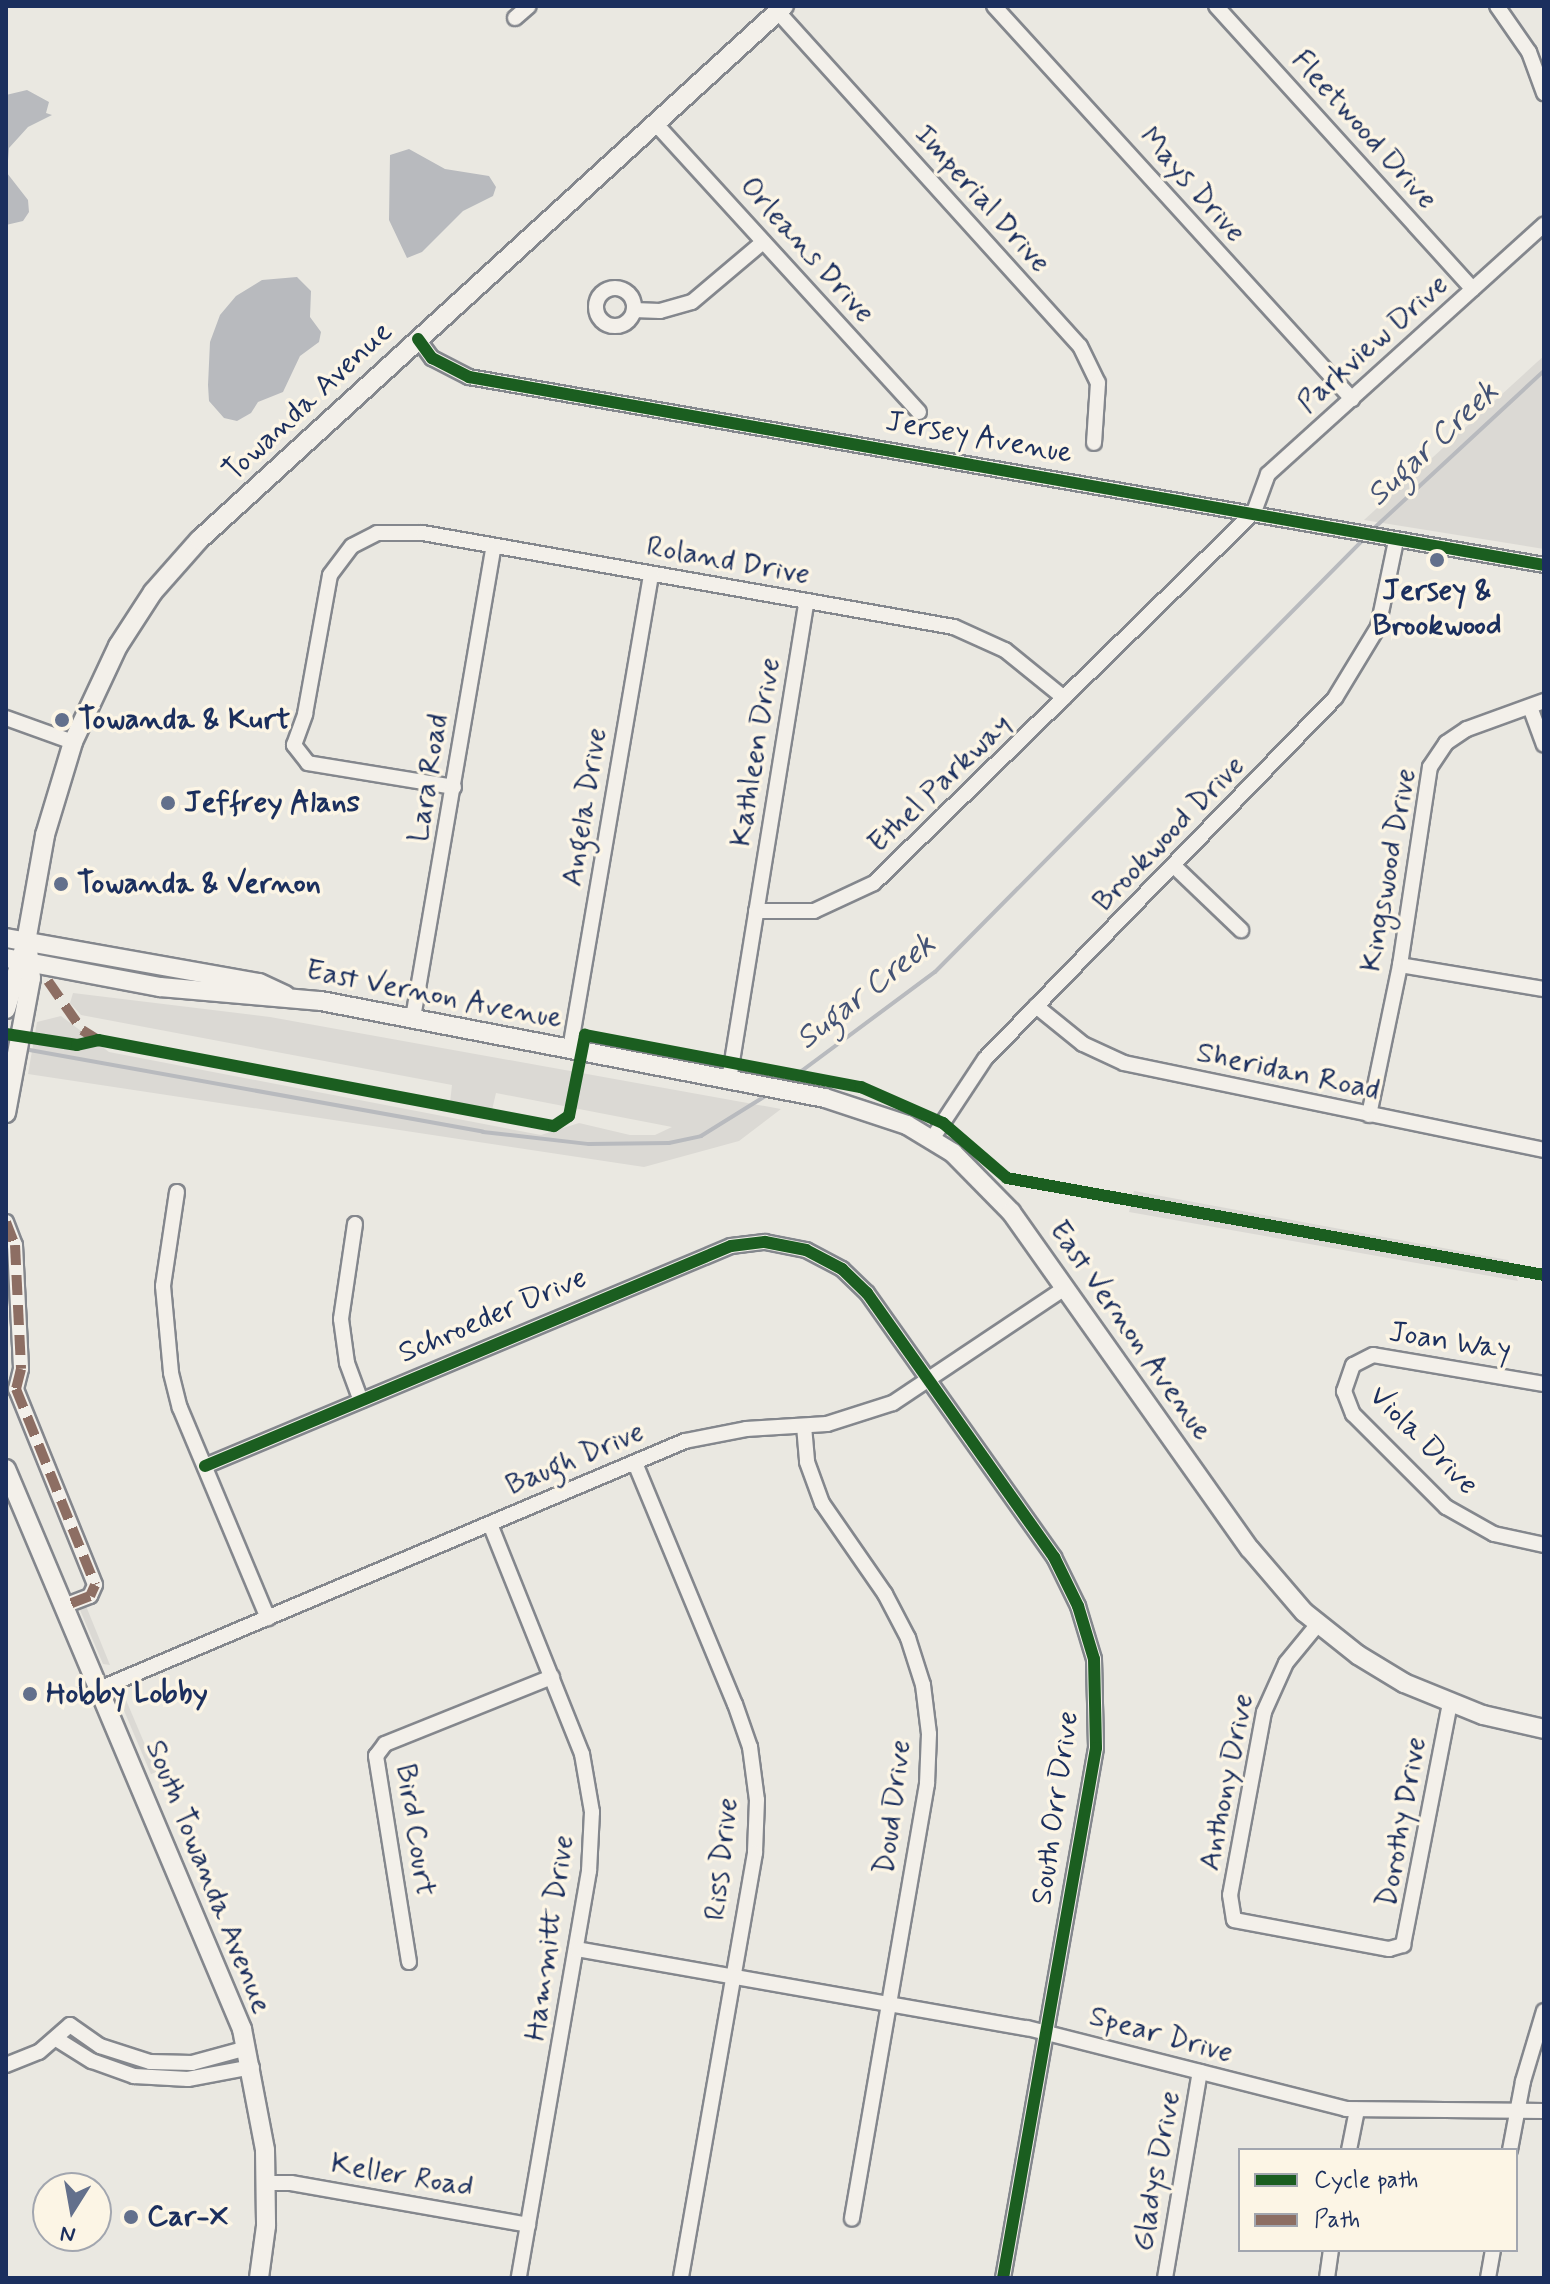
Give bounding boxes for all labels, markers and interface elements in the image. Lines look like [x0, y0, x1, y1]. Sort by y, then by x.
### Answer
street label: Fleetwood Drive [1284, 44, 1444, 216]
street label: Imperial Drive [907, 118, 1057, 280]
street label: Mays Drive [1131, 120, 1253, 250]
street label: Orleans Drive [732, 170, 882, 330]
street label: Parkview Drive [1291, 268, 1455, 420]
street label: Towanda Avenue [216, 314, 400, 490]
water label: Sugar Creek [1359, 373, 1507, 515]
street label: Jersey Avenue [884, 404, 1074, 472]
street label: Roland Drive [644, 529, 812, 593]
marker: Jersey & Brookwood [1428, 551, 1446, 569]
place label: Jersey & Brookwood [1372, 573, 1502, 644]
street label: Kathleen Drive [723, 656, 789, 848]
place label: Towanda & Kurt [78, 702, 290, 738]
street label: Ethel Parkway [861, 707, 1019, 861]
marker: Towanda & Kurt [53, 711, 71, 729]
street label: Lara Road [401, 712, 457, 844]
street label: Angela Drive [555, 725, 615, 889]
street label: Brookwood Drive [1085, 748, 1253, 920]
street label: Kingswood Drive [1353, 765, 1425, 975]
place label: Jeffrey Alans [184, 785, 361, 821]
marker: Jeffrey Alans [159, 794, 177, 812]
place label: Towanda & Vernon [77, 866, 321, 902]
marker: Towanda & Vernon [52, 875, 70, 893]
water label: Sugar Creek [789, 926, 943, 1058]
street label: East Vernon Avenue [304, 953, 564, 1037]
street label: Sheridan Road [1194, 1035, 1382, 1109]
street label: East Vernon Avenue [1042, 1215, 1218, 1447]
street label: Schroeder Drive [395, 1261, 591, 1371]
street label: Joan Way [1385, 1314, 1515, 1370]
street label: Viola Drive [1362, 1380, 1484, 1502]
street label: Baugh Drive [501, 1414, 649, 1504]
place label: Hobby Lobby [46, 1676, 213, 1712]
marker: Hobby Lobby [21, 1685, 39, 1703]
street label: Anthony Drive [1192, 1692, 1262, 1872]
street label: South Orr Drive [1025, 1710, 1087, 1906]
street label: South Towanda Avenue [137, 1735, 279, 2019]
street label: Dorothy Drive [1369, 1735, 1435, 1909]
street label: Doud Drive [867, 1739, 919, 1875]
street label: Bird Court [387, 1761, 443, 1899]
street label: Riss Drive [698, 1796, 746, 1922]
street label: Hammitt Drive [518, 1833, 582, 2043]
street label: Spear Drive [1085, 1999, 1237, 2071]
street label: Gladys Drive [1125, 2089, 1189, 2253]
street label: Keller Road [328, 2146, 476, 2206]
legend [1238, 2148, 1518, 2252]
text: Cycle path [1314, 2165, 1419, 2196]
north arrow [32, 2172, 112, 2252]
place label: Car-X [147, 2199, 229, 2235]
text: Path [1314, 2205, 1360, 2236]
marker: Car-X [122, 2208, 140, 2226]
text: N [58, 2218, 78, 2249]

